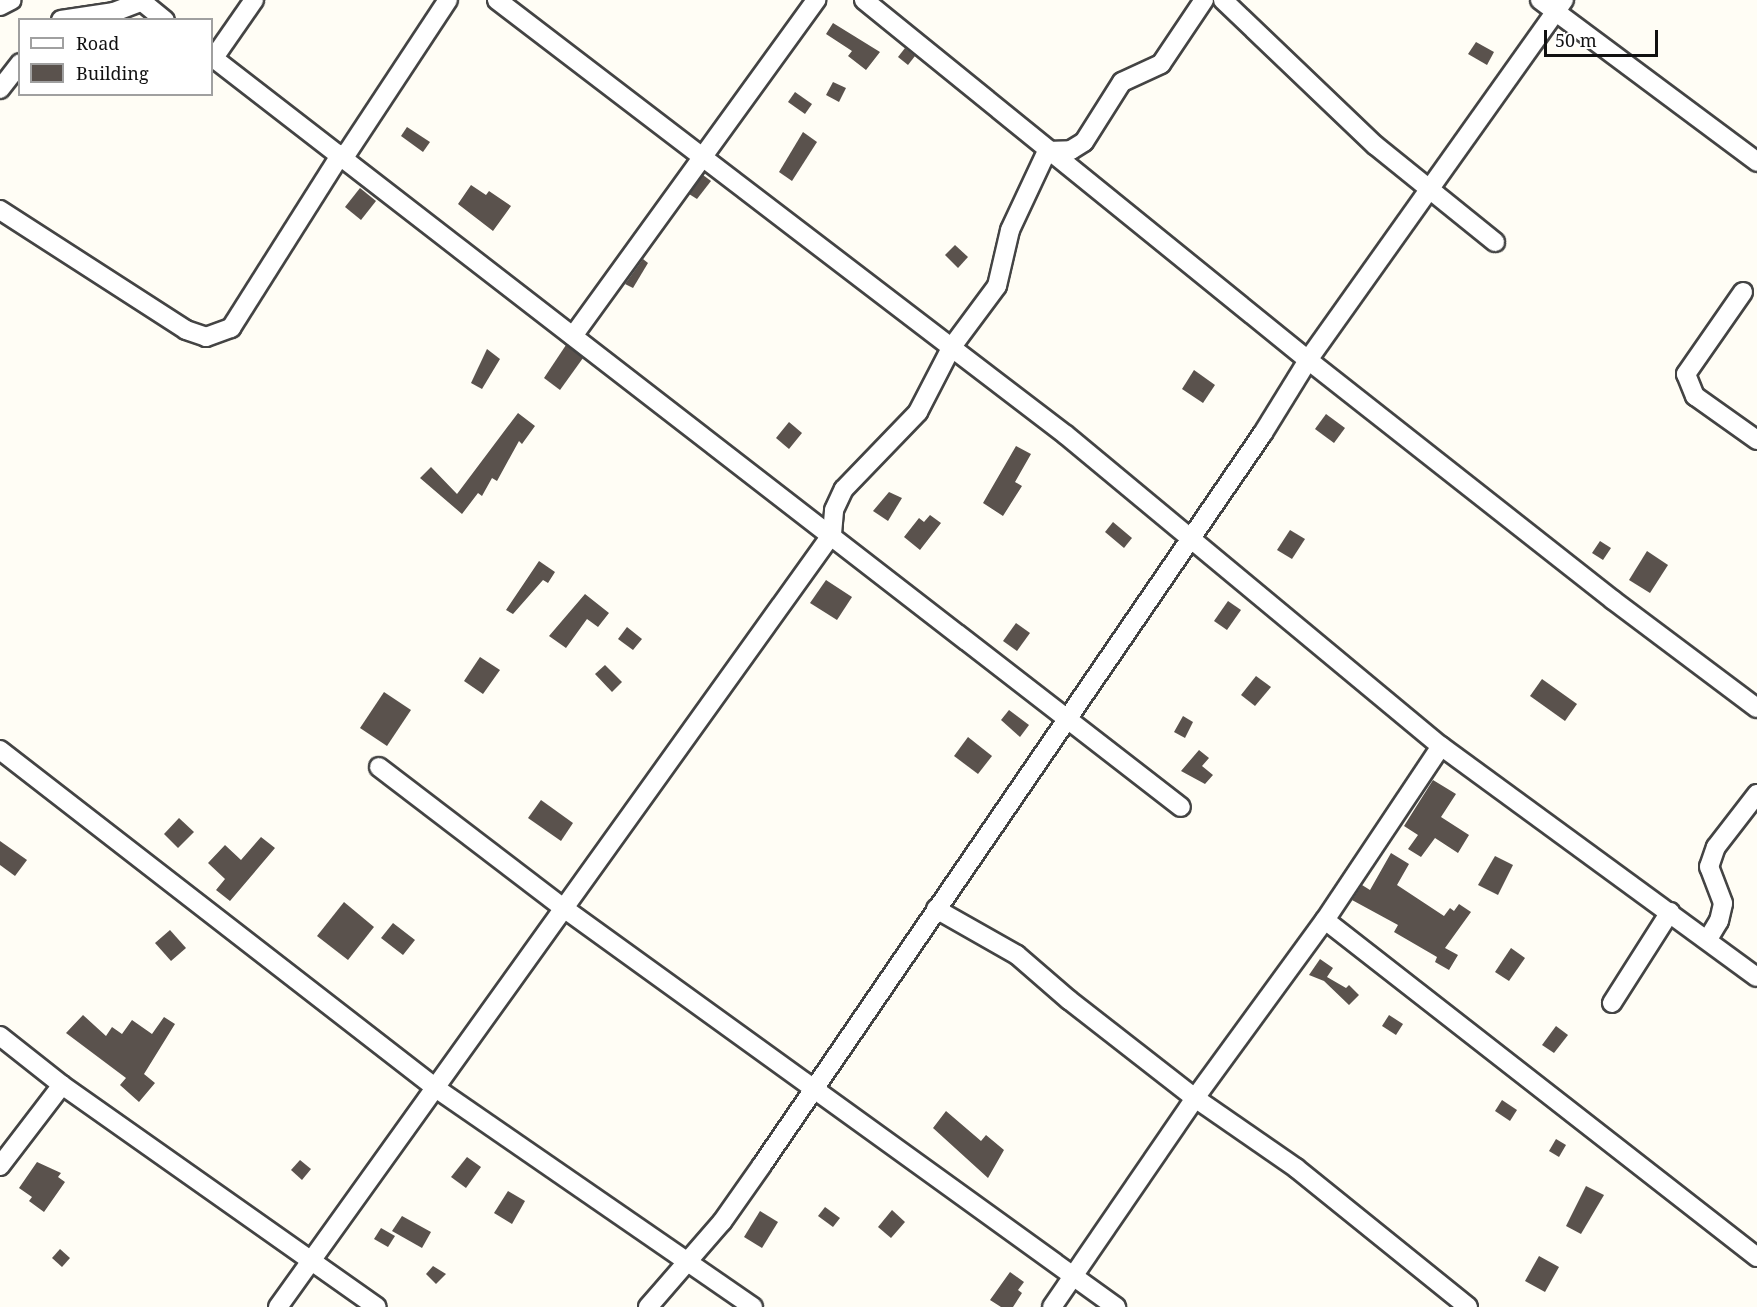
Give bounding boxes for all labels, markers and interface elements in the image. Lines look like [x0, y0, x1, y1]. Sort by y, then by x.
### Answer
legend [18, 18, 213, 96]
scale bar [1547, 18, 1661, 56]
text: 50 m [1555, 28, 1597, 52]
text: Road [76, 31, 119, 55]
text: Building [76, 61, 149, 85]

